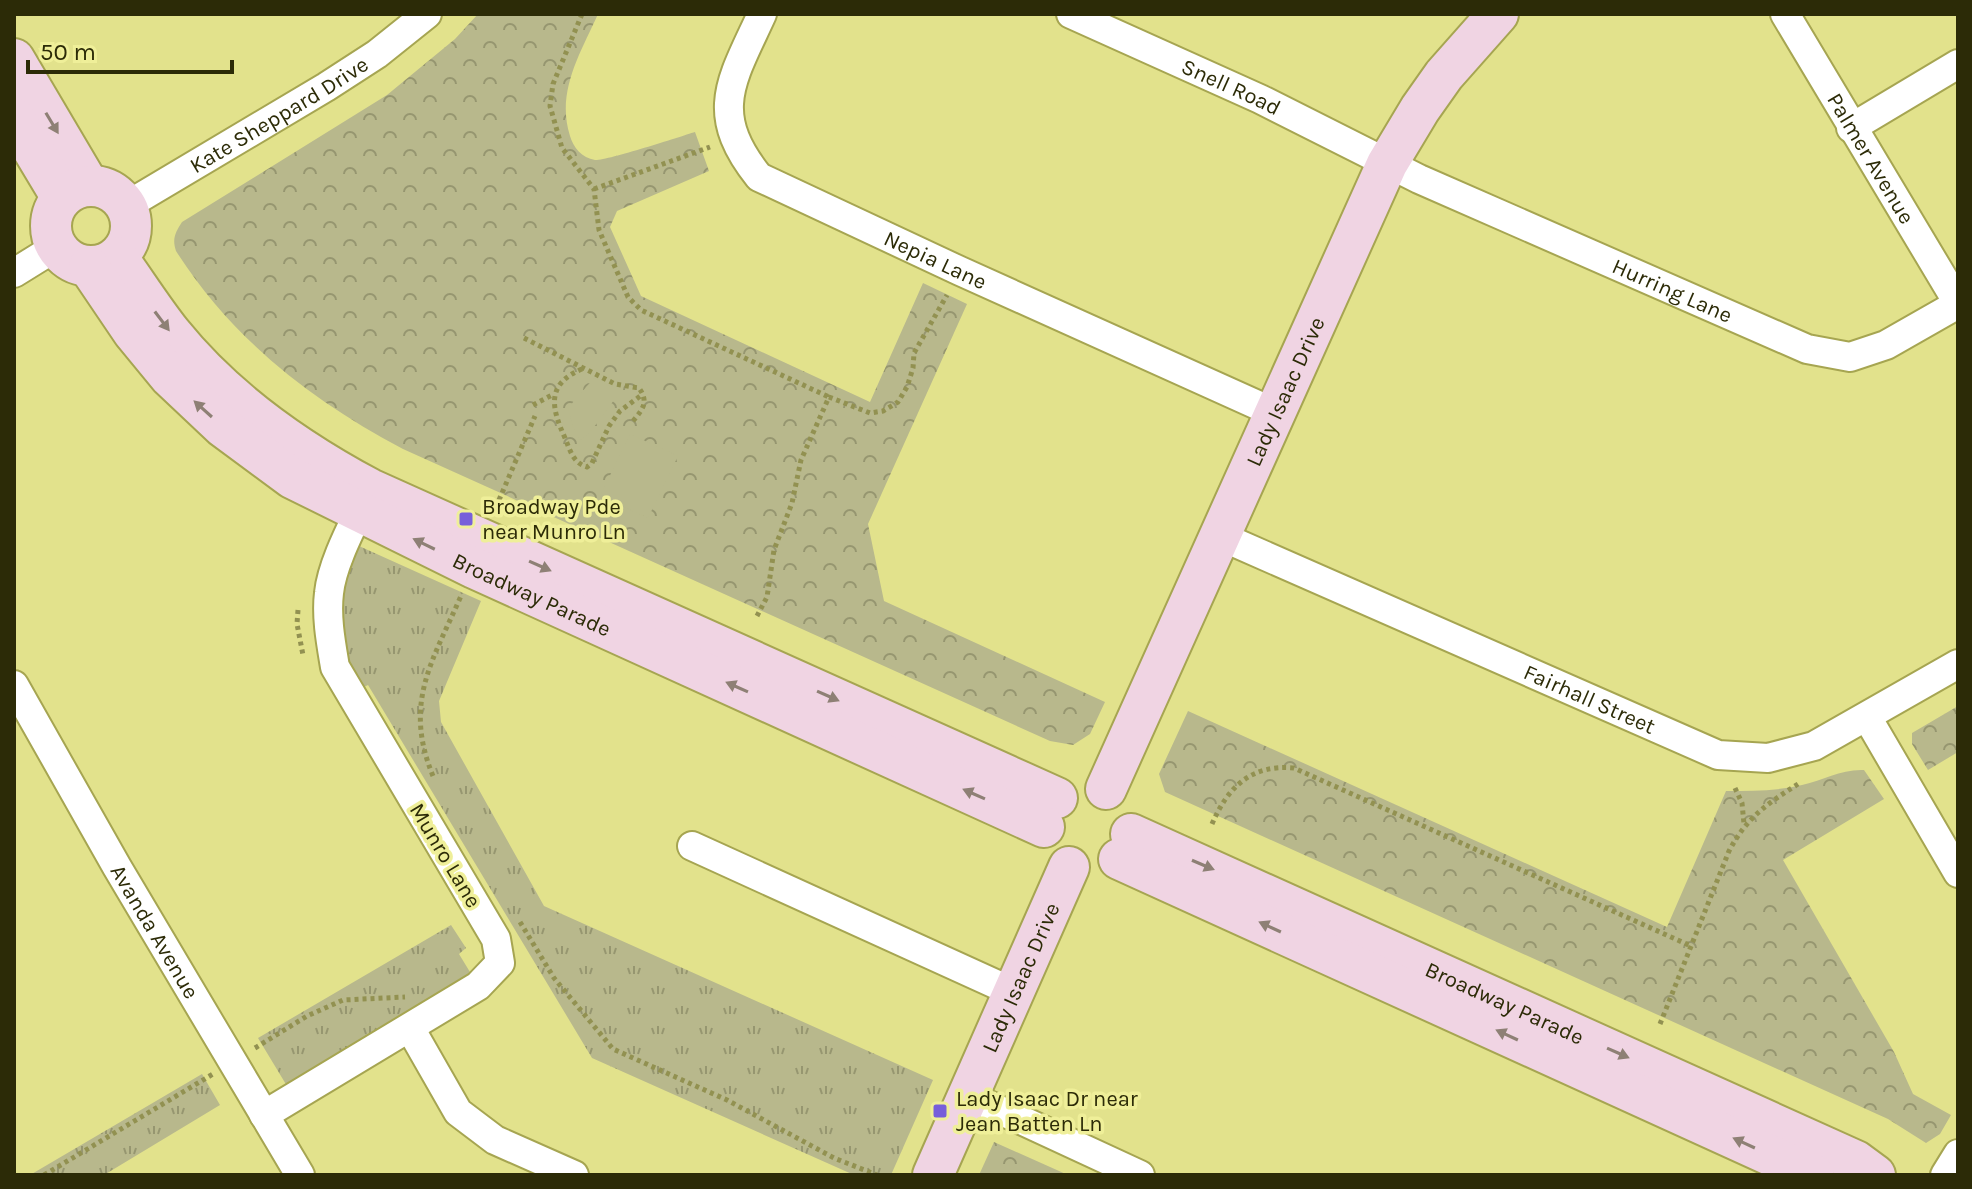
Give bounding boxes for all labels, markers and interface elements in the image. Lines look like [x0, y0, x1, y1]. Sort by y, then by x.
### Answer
scale bar [28, 24, 232, 74]
text: 50 m [40, 38, 96, 66]
street label: Kate Sheppard Drive [185, 51, 373, 179]
street label: Snell Road [1177, 53, 1285, 121]
street label: Palmer Avenue [1821, 88, 1920, 229]
one-way arrow [45, 112, 59, 134]
street label: Nepia Lane [880, 225, 990, 295]
street label: Hurring Lane [1608, 253, 1736, 329]
one-way arrow [154, 311, 170, 331]
street label: Lady Isaac Drive [1241, 313, 1331, 470]
one-way arrow [194, 401, 214, 418]
place label: Broadway Pde near Munro Ln [482, 494, 626, 545]
marker: Broadway Pde near Munro Ln [457, 510, 475, 528]
one-way arrow [412, 537, 436, 551]
street label: Broadway Parade [448, 547, 615, 642]
one-way arrow [528, 559, 551, 572]
street label: Fairhall Street [1520, 659, 1659, 740]
one-way arrow [725, 680, 749, 694]
one-way arrow [816, 689, 839, 703]
one-way arrow [962, 787, 985, 801]
street label: Munro Lane [404, 799, 487, 913]
one-way arrow [1191, 858, 1215, 871]
street label: Avanda Avenue [105, 860, 204, 1004]
street label: Lady Isaac Drive [977, 899, 1066, 1057]
one-way arrow [1259, 920, 1282, 934]
street label: Broadway Parade [1421, 956, 1588, 1051]
one-way arrow [1495, 1028, 1519, 1042]
one-way arrow [1606, 1046, 1630, 1060]
place label: Lady Isaac Dr near Jean Batten Ln [956, 1086, 1138, 1137]
marker: Lady Isaac Dr near Jean Batten Ln [931, 1102, 949, 1120]
one-way arrow [1732, 1136, 1755, 1149]

